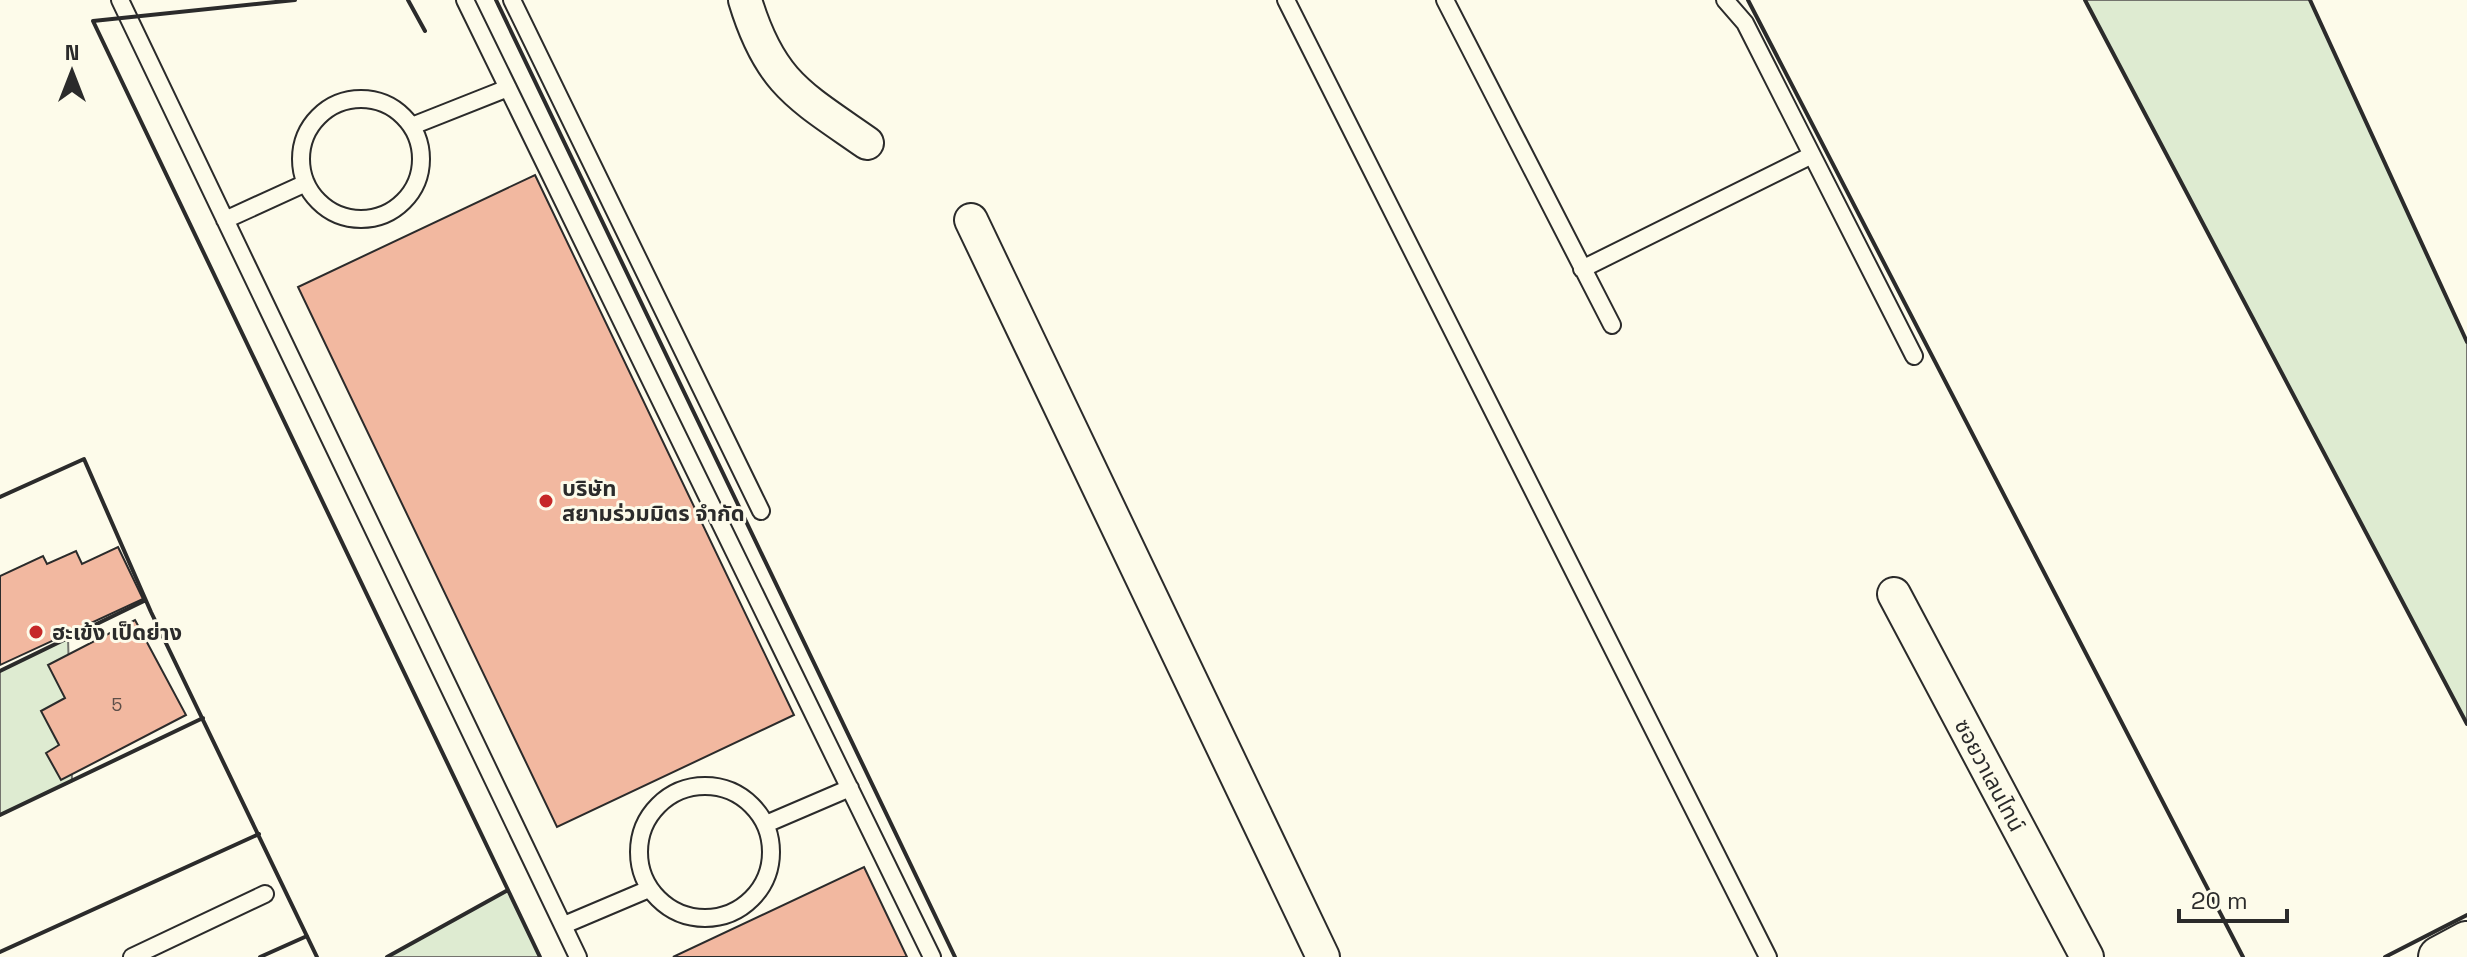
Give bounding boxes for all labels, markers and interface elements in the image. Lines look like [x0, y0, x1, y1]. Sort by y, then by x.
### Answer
north arrow [32, 32, 112, 112]
text: N [65, 38, 79, 66]
place label: บริษัท สยามร่วมมิตร จำกัด [562, 474, 745, 527]
marker: บริษัท สยามร่วมมิตร จำกัด [537, 492, 555, 510]
place label: ฮะเข้ง เป็ดย่าง [52, 618, 182, 646]
marker: ฮะเข้ง เป็ดย่าง [27, 623, 45, 641]
house number: 5 [112, 693, 122, 716]
street label: ซอยวาเลนไทน์ [1949, 714, 2031, 836]
scale bar [2179, 873, 2287, 923]
text: 20 m [2191, 885, 2248, 916]

